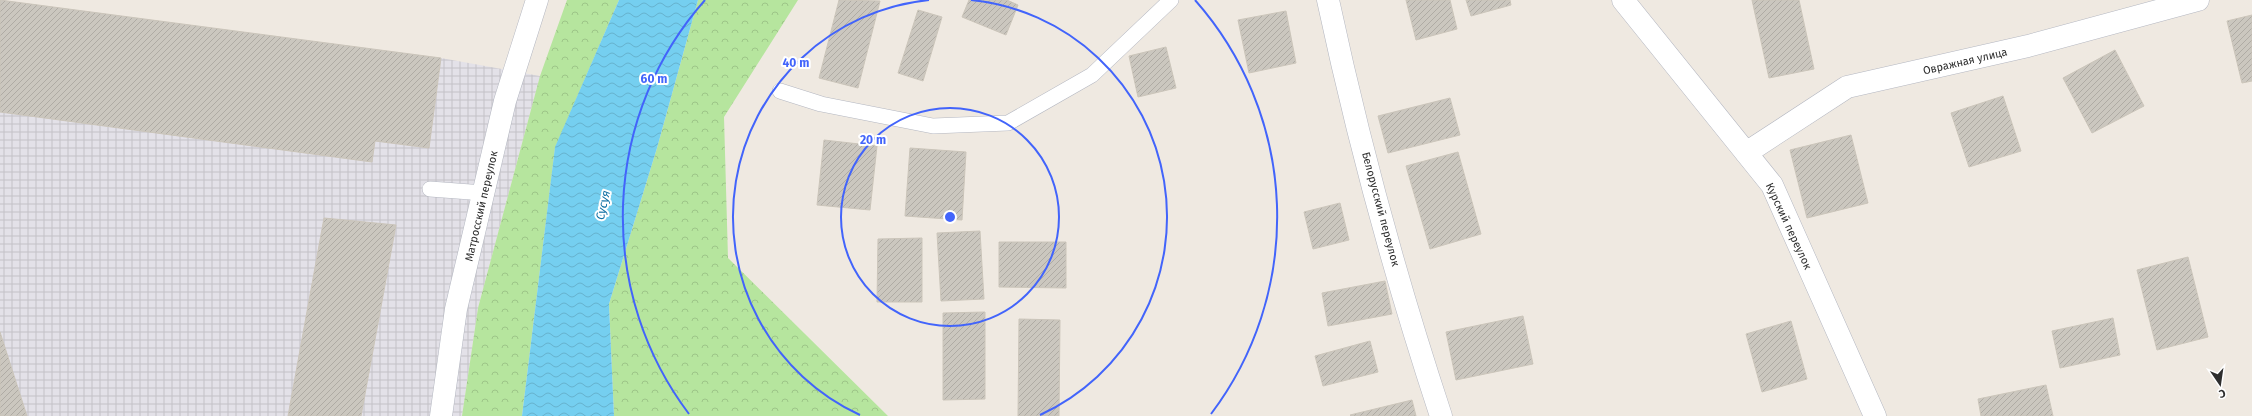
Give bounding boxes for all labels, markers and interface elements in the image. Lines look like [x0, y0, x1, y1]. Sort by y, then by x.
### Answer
street label: Овражная улица [1922, 45, 2009, 78]
text: 40 m [783, 56, 809, 70]
text: 60 m [641, 72, 667, 86]
text: 20 m [860, 133, 886, 147]
street label: Матросский переулок [462, 149, 501, 263]
street label: Белорусский переулок [1359, 151, 1402, 268]
street label: Курский переулок [1763, 181, 1814, 272]
water label: Сусуя [593, 189, 613, 221]
centre of rings [943, 210, 957, 224]
north arrow [2200, 364, 2240, 404]
text: С [2217, 386, 2227, 400]

